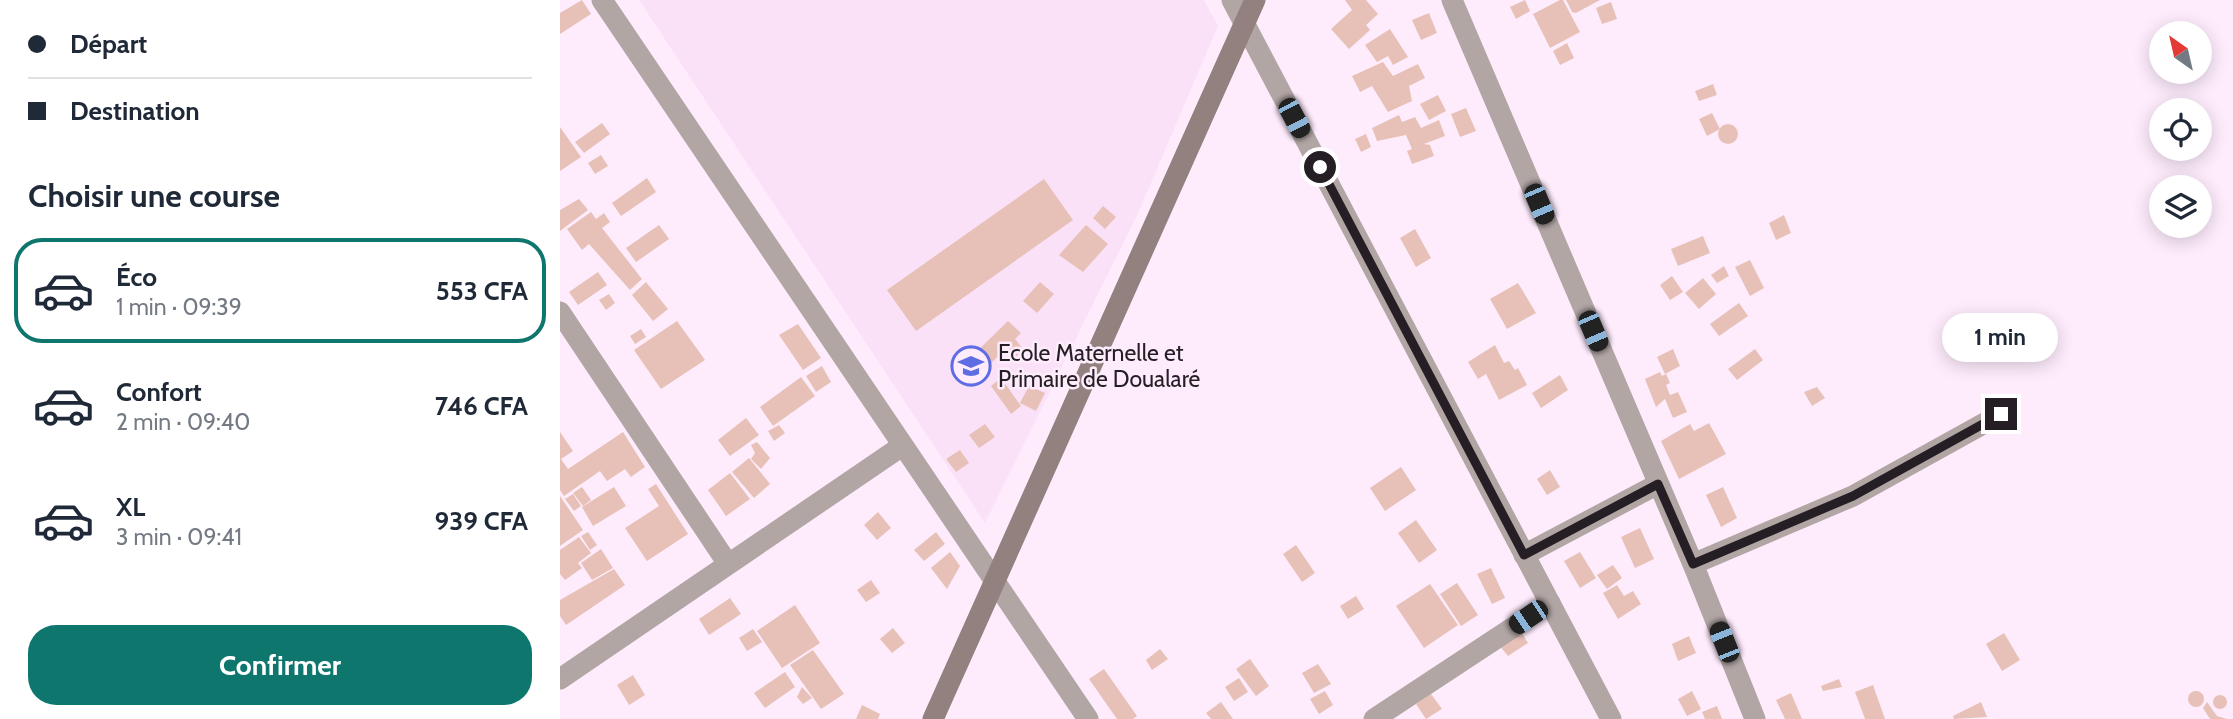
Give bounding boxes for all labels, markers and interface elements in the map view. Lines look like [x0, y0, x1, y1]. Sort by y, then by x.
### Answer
north arrow [2149, 21, 2212, 84]
map controls [2149, 21, 2212, 238]
text: Départ [70, 28, 147, 60]
text: Destination [70, 95, 200, 127]
car [1275, 95, 1314, 141]
button: locate [2149, 98, 2212, 161]
route start [1304, 151, 1336, 183]
button: layers [2149, 175, 2212, 238]
text: Choisir une course [28, 176, 280, 215]
car [1522, 181, 1557, 227]
icon: car [32, 259, 95, 322]
text: Éco [116, 261, 157, 293]
text: 553 CFA [436, 275, 528, 307]
text: 1 min · 09:39 [116, 293, 242, 321]
car [1576, 308, 1611, 354]
callout: 1 min [1943, 312, 2059, 362]
text: 1 min [1974, 323, 2026, 351]
place label: Ecole Maternelle et Primaire de Doualaré [998, 339, 1201, 393]
school or university icon: Ecole Maternelle et Primaire de Doualaré [950, 345, 992, 387]
icon: car [32, 374, 95, 437]
text: Confort [116, 376, 202, 408]
text: 746 CFA [435, 390, 528, 422]
route end [1985, 398, 2017, 430]
text: 2 min · 09:40 [116, 408, 250, 436]
icon: car [32, 489, 95, 552]
text: XL [116, 491, 145, 523]
text: 939 CFA [435, 505, 528, 537]
text: 3 min · 09:41 [116, 523, 242, 551]
car [1505, 597, 1552, 637]
car [1707, 619, 1742, 665]
button: Confirmer [28, 625, 532, 705]

